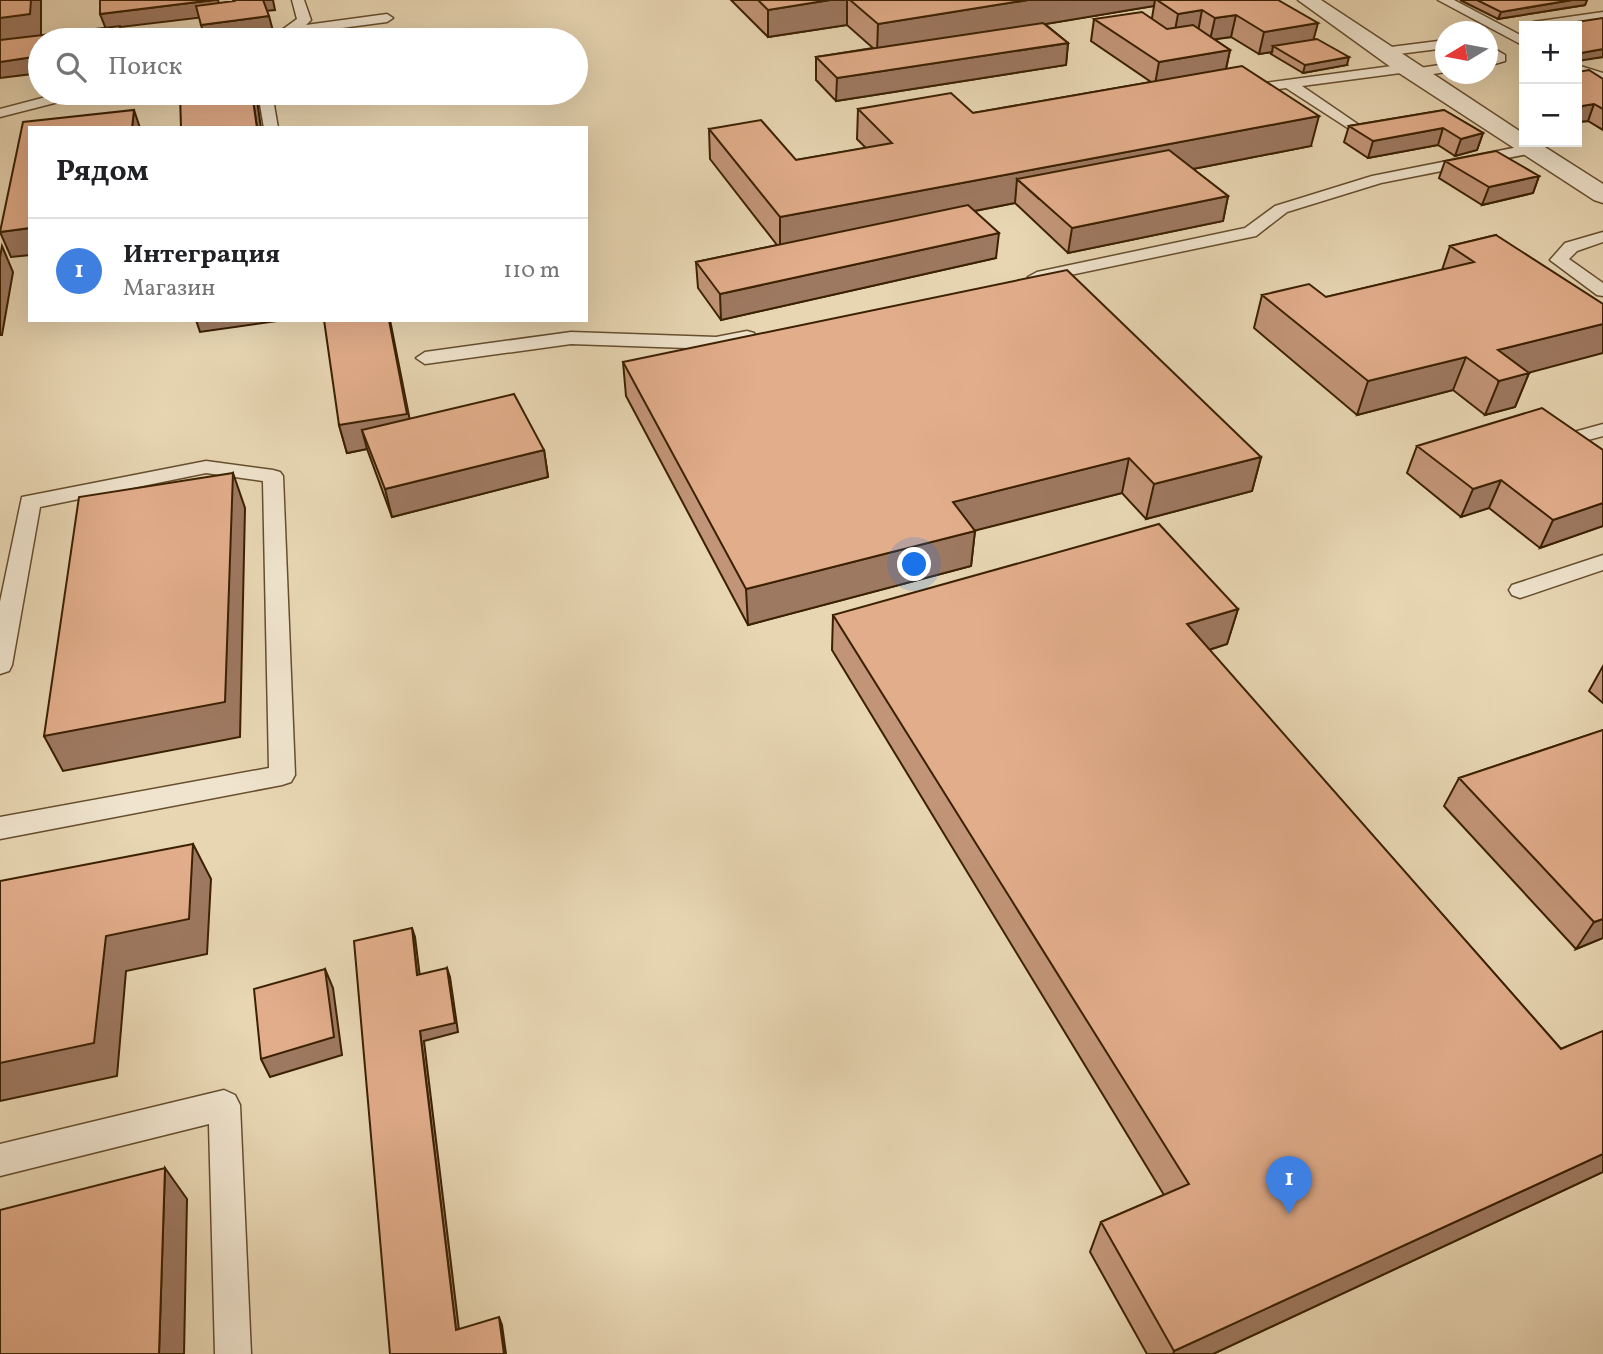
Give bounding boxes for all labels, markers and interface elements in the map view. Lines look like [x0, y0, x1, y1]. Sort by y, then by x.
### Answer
north arrow [1435, 21, 1498, 84]
map controls [1519, 21, 1582, 147]
button: + [1519, 21, 1582, 84]
search box [28, 28, 588, 105]
icon: search [52, 48, 90, 86]
text: Поиск [108, 49, 182, 85]
button: − [1519, 84, 1582, 147]
text: Рядом [56, 151, 149, 193]
text: Интеграция [123, 237, 280, 273]
text: 1 [74, 255, 84, 287]
text: 110 m [503, 255, 560, 287]
text: Магазин [123, 273, 215, 305]
your location [897, 547, 931, 581]
pin: 1 [1266, 1156, 1312, 1214]

